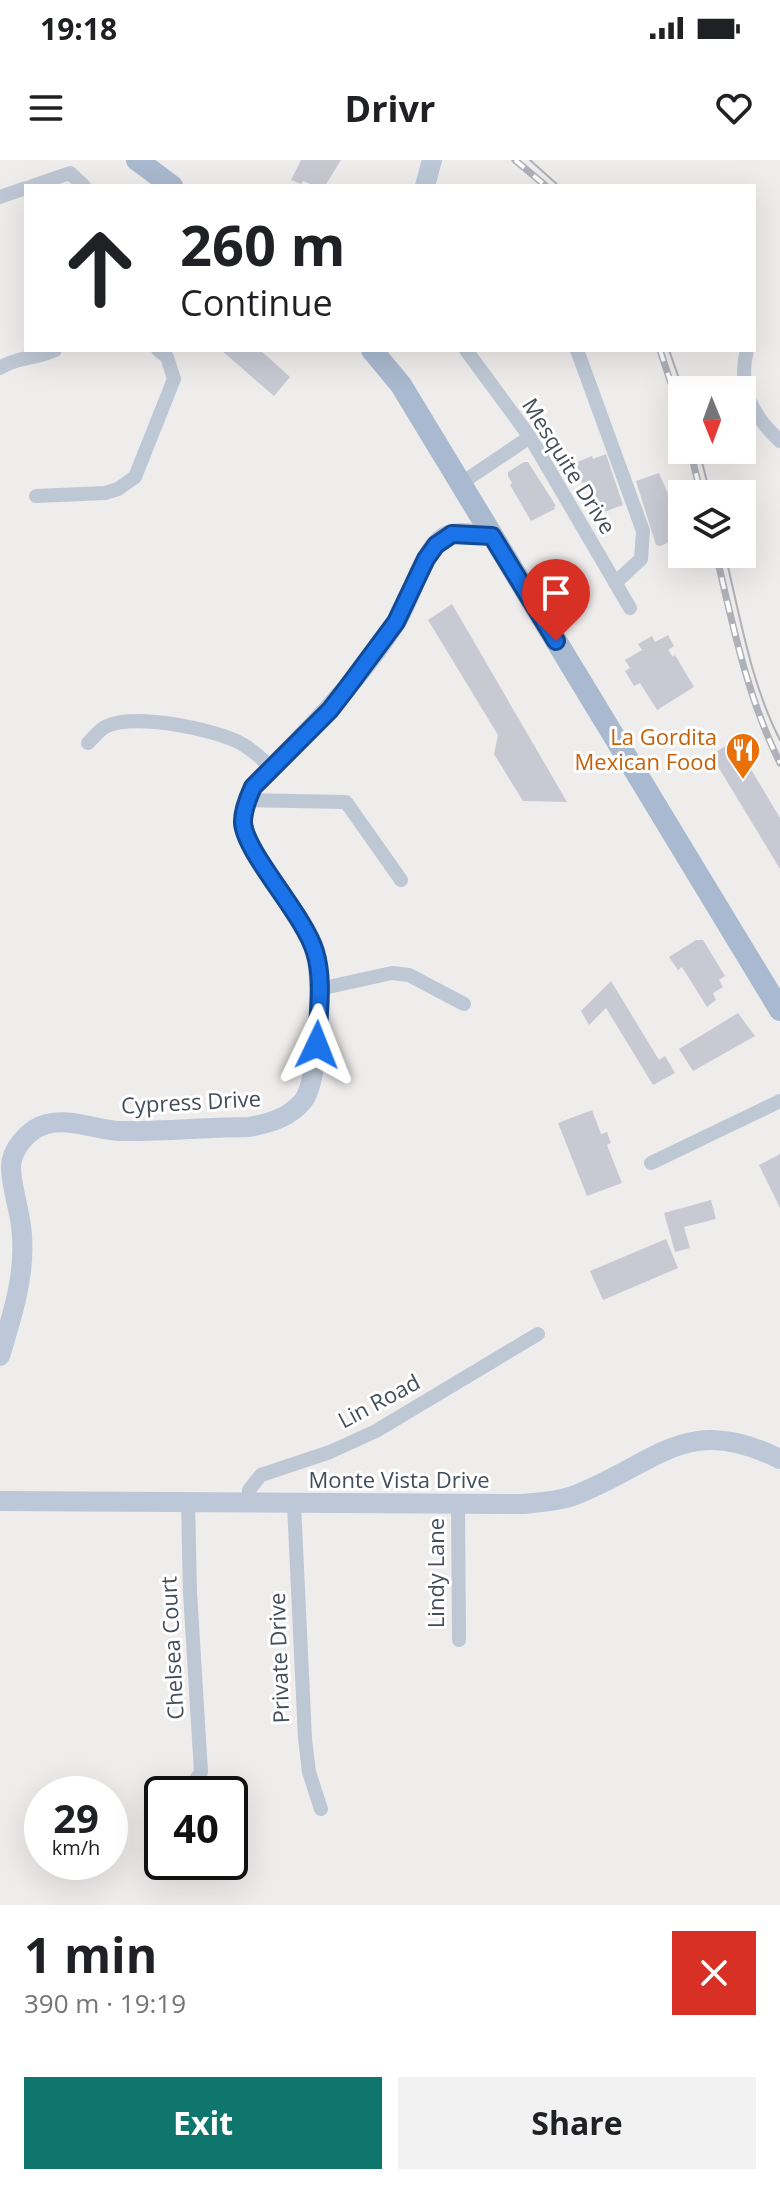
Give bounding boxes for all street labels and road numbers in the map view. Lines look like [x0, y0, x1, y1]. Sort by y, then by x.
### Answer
street label: Mesquite Drive [516, 392, 624, 539]
street label: Cypress Drive [120, 1082, 262, 1120]
street label: Lin Road [332, 1366, 425, 1434]
street label: Monte Vista Drive [308, 1464, 490, 1494]
street label: Lindy Lane [420, 1518, 450, 1628]
street label: Chelsea Court [152, 1575, 190, 1720]
street label: Private Drive [261, 1592, 295, 1724]

